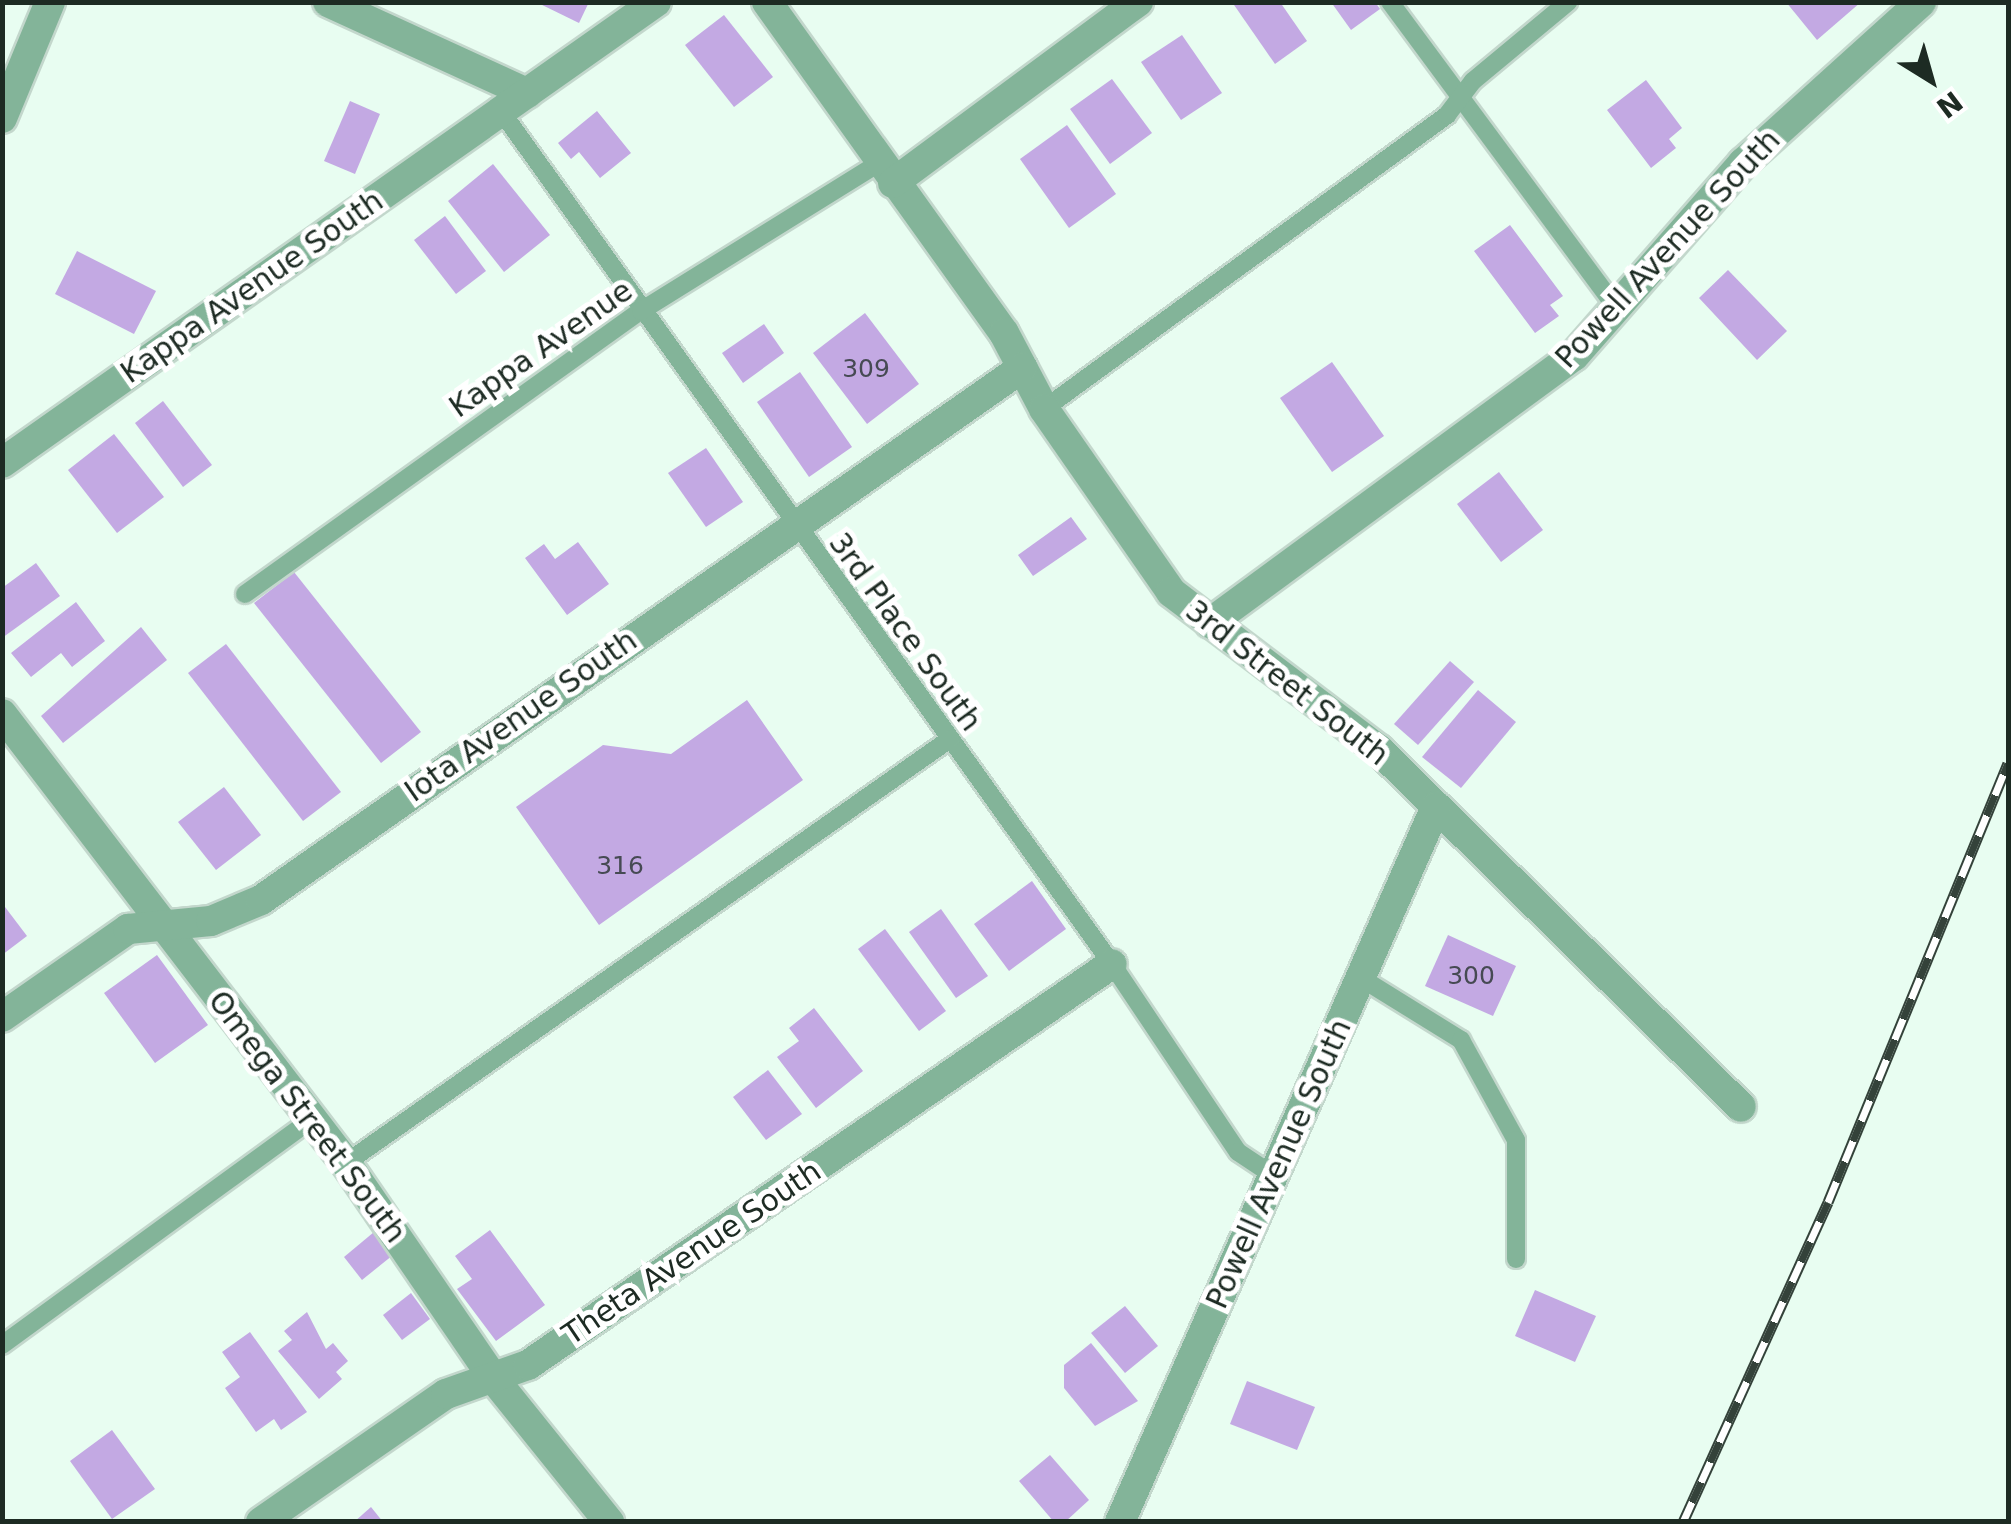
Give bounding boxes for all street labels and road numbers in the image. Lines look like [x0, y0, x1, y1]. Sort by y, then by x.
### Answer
street label: Powell Avenue South [1548, 122, 1788, 376]
street label: Kappa Avenue South [114, 183, 390, 391]
street label: Kappa Avenue [443, 273, 639, 425]
street label: 3rd Place South [821, 526, 989, 738]
street label: 3rd Street South [1178, 593, 1396, 773]
street label: Iota Avenue South [398, 622, 644, 810]
street label: Omega Street South [201, 984, 413, 1250]
street label: Powell Avenue South [1199, 1014, 1359, 1314]
street label: Theta Avenue South [556, 1153, 828, 1353]

